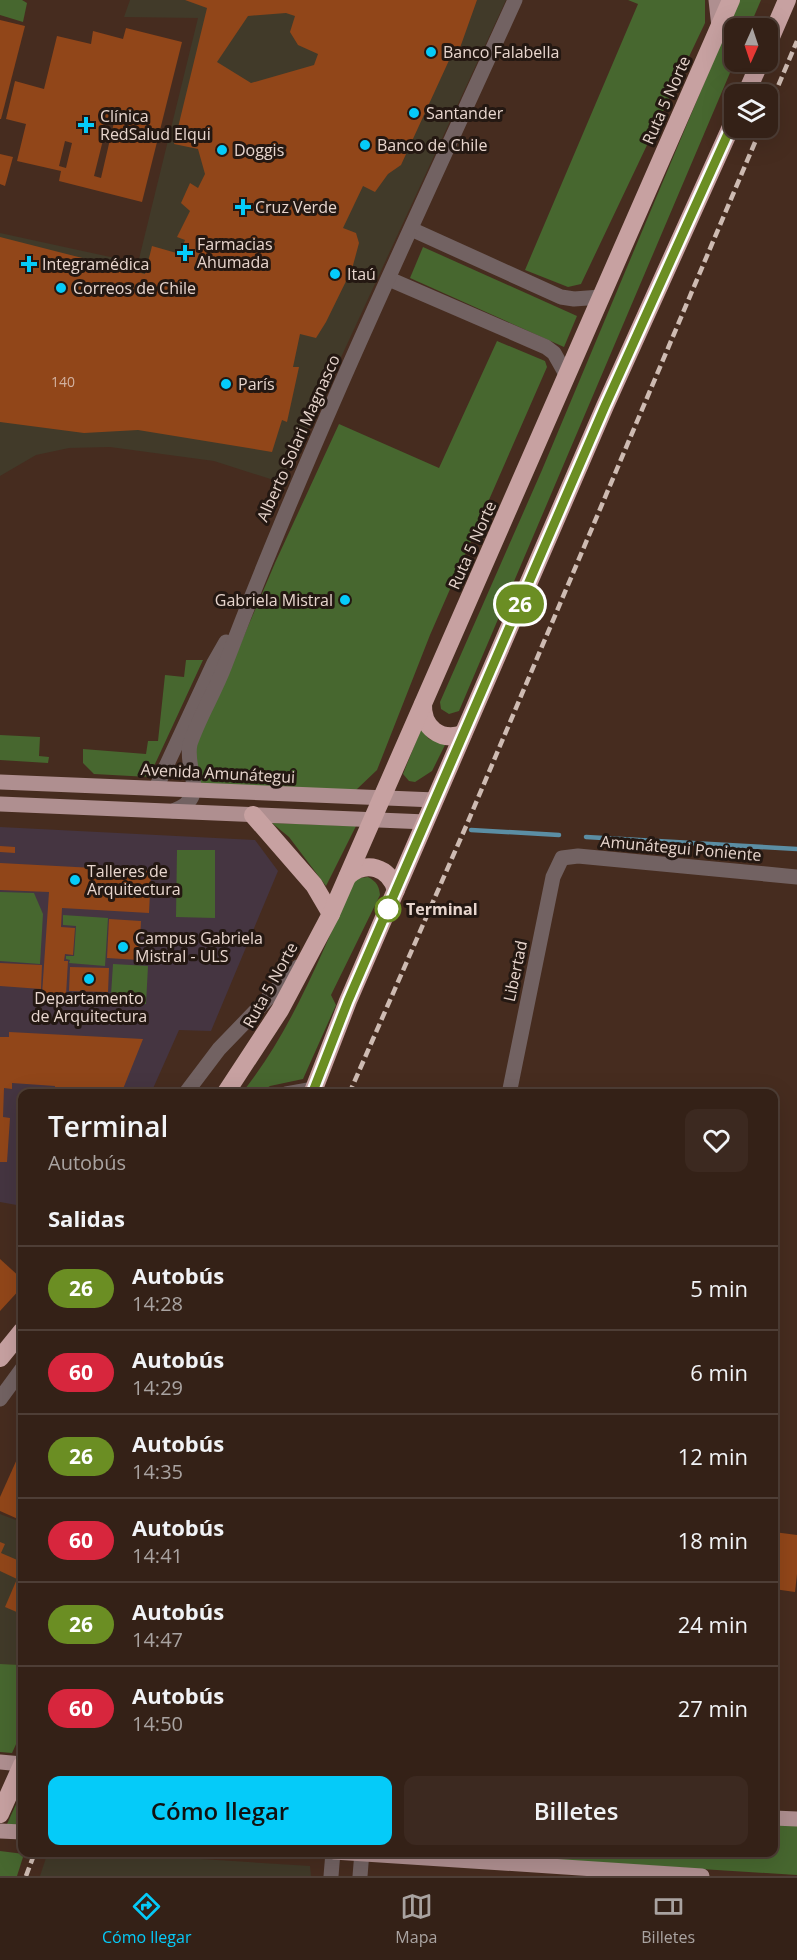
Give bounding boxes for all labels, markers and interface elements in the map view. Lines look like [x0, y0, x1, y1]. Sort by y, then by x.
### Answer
north arrow [724, 18, 778, 72]
map controls [724, 18, 778, 138]
place label: Banco Falabella [443, 41, 559, 63]
marker: Banco Falabella [424, 45, 438, 59]
street label: Ruta 5 Norte [637, 52, 695, 148]
button: layers [724, 84, 778, 138]
place label: Santander [426, 102, 504, 124]
place label: Clínica RedSalud Elqui [100, 105, 211, 145]
marker: Santander [407, 106, 421, 120]
marker: Clínica RedSalud Elqui [77, 116, 95, 134]
place label: Banco de Chile [377, 134, 487, 156]
marker: Banco de Chile [358, 138, 372, 152]
place label: Doggis [234, 139, 284, 161]
marker: Doggis [215, 143, 229, 157]
place label: Cruz Verde [255, 196, 337, 218]
marker: Cruz Verde [236, 200, 250, 214]
place label: Farmacias Ahumada [197, 233, 273, 273]
marker: Farmacias Ahumada [178, 246, 192, 260]
place label: Integramédica [42, 253, 149, 275]
marker: Integramédica [20, 255, 38, 273]
place label: Itaú [347, 263, 376, 285]
marker: Itaú [328, 267, 342, 281]
place label: Correos de Chile [73, 277, 196, 299]
marker: Correos de Chile [54, 281, 68, 295]
street label: Alberto Solari Magnasco [251, 351, 345, 525]
house number: 140 [51, 372, 75, 391]
place label: París [238, 373, 275, 395]
marker: París [219, 377, 233, 391]
street label: Ruta 5 Norte [443, 497, 501, 593]
line badge: 26 [493, 584, 547, 624]
place label: Gabriela Mistral [215, 589, 333, 611]
text: 26 [508, 590, 532, 618]
marker: Gabriela Mistral [338, 593, 352, 607]
street label: Avenida Amunátegui [140, 758, 296, 788]
street label: Amunátegui Poniente [600, 830, 762, 866]
place label: Talleres de Arquitectura [87, 860, 181, 900]
marker: Talleres de Arquitectura [68, 873, 82, 887]
marker: Terminal [375, 896, 401, 922]
place label: Terminal [406, 898, 478, 920]
place label: Campus Gabriela Mistral - ULS [135, 927, 263, 967]
street label: Ruta 5 Norte [237, 938, 303, 1032]
street label: Libertad [498, 938, 532, 1004]
marker: Campus Gabriela Mistral - ULS [116, 940, 130, 954]
marker: Departamento de Arquitectura [82, 972, 96, 986]
place label: Departamento de Arquitectura [31, 987, 147, 1027]
text: Terminal [48, 1107, 168, 1145]
button: heart [685, 1109, 748, 1172]
text: Autobús [48, 1149, 126, 1176]
text: Salidas [48, 1203, 125, 1233]
text: Autobús [132, 1260, 224, 1290]
text: 5 min [690, 1273, 748, 1303]
text: 26 [69, 1274, 93, 1302]
text: 14:28 [132, 1290, 183, 1317]
text: Autobús [132, 1344, 224, 1374]
text: 6 min [690, 1357, 748, 1387]
text: 60 [69, 1358, 93, 1386]
text: 14:29 [132, 1374, 183, 1401]
text: Autobús [132, 1428, 224, 1458]
text: 12 min [678, 1441, 748, 1471]
text: 26 [69, 1442, 93, 1470]
text: 14:35 [132, 1458, 183, 1485]
text: Autobús [132, 1512, 224, 1542]
text: 18 min [678, 1525, 748, 1555]
text: 60 [69, 1526, 93, 1554]
text: 14:41 [132, 1542, 183, 1569]
text: Autobús [132, 1596, 224, 1626]
text: 24 min [678, 1609, 748, 1639]
text: 26 [69, 1610, 93, 1638]
text: 14:47 [132, 1626, 183, 1653]
text: Autobús [132, 1680, 224, 1710]
text: 27 min [678, 1693, 748, 1723]
text: 60 [69, 1694, 93, 1722]
text: 14:50 [132, 1710, 183, 1737]
button: Cómo llegar [48, 1776, 392, 1845]
button: Billetes [404, 1776, 748, 1845]
tab: Cómo llegar [102, 1890, 191, 1948]
tab: Mapa [395, 1890, 437, 1948]
tab: Billetes [641, 1890, 695, 1948]

